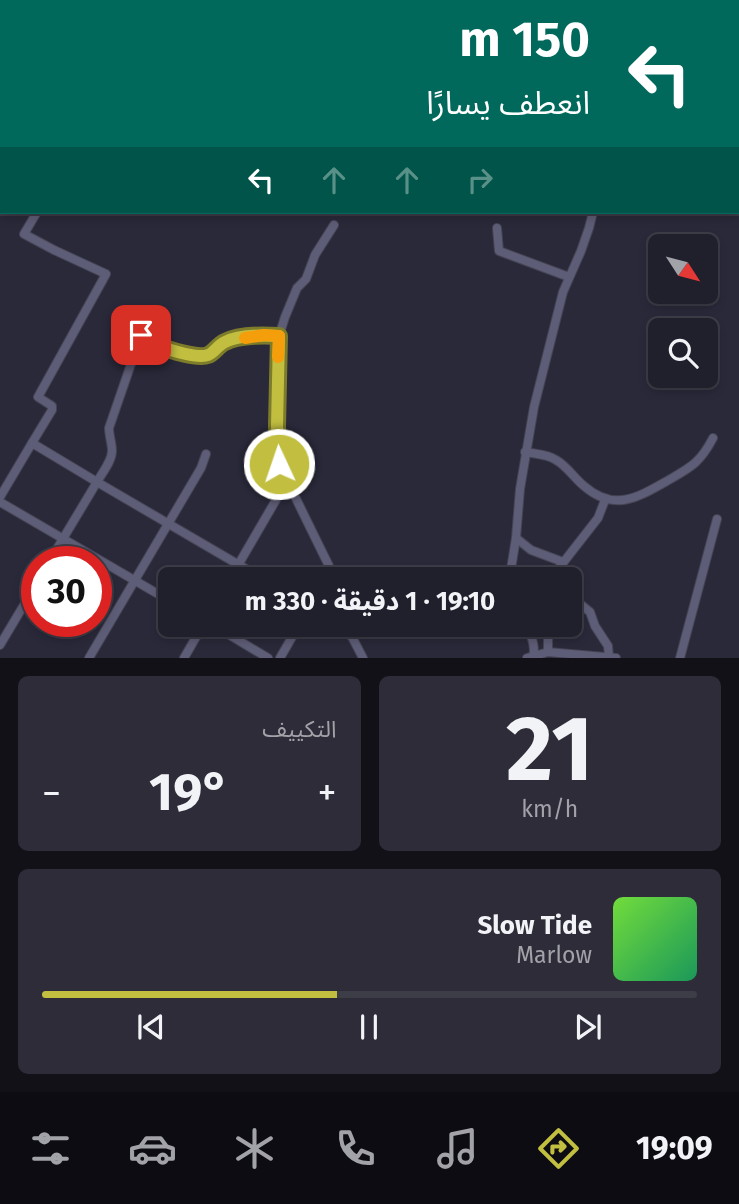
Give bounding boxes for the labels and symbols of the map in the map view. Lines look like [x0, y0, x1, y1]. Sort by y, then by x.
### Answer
north arrow [648, 234, 718, 304]
pin [111, 305, 171, 365]
position arrow [242, 427, 316, 501]
speed limit sign: 30 [21, 546, 112, 637]

